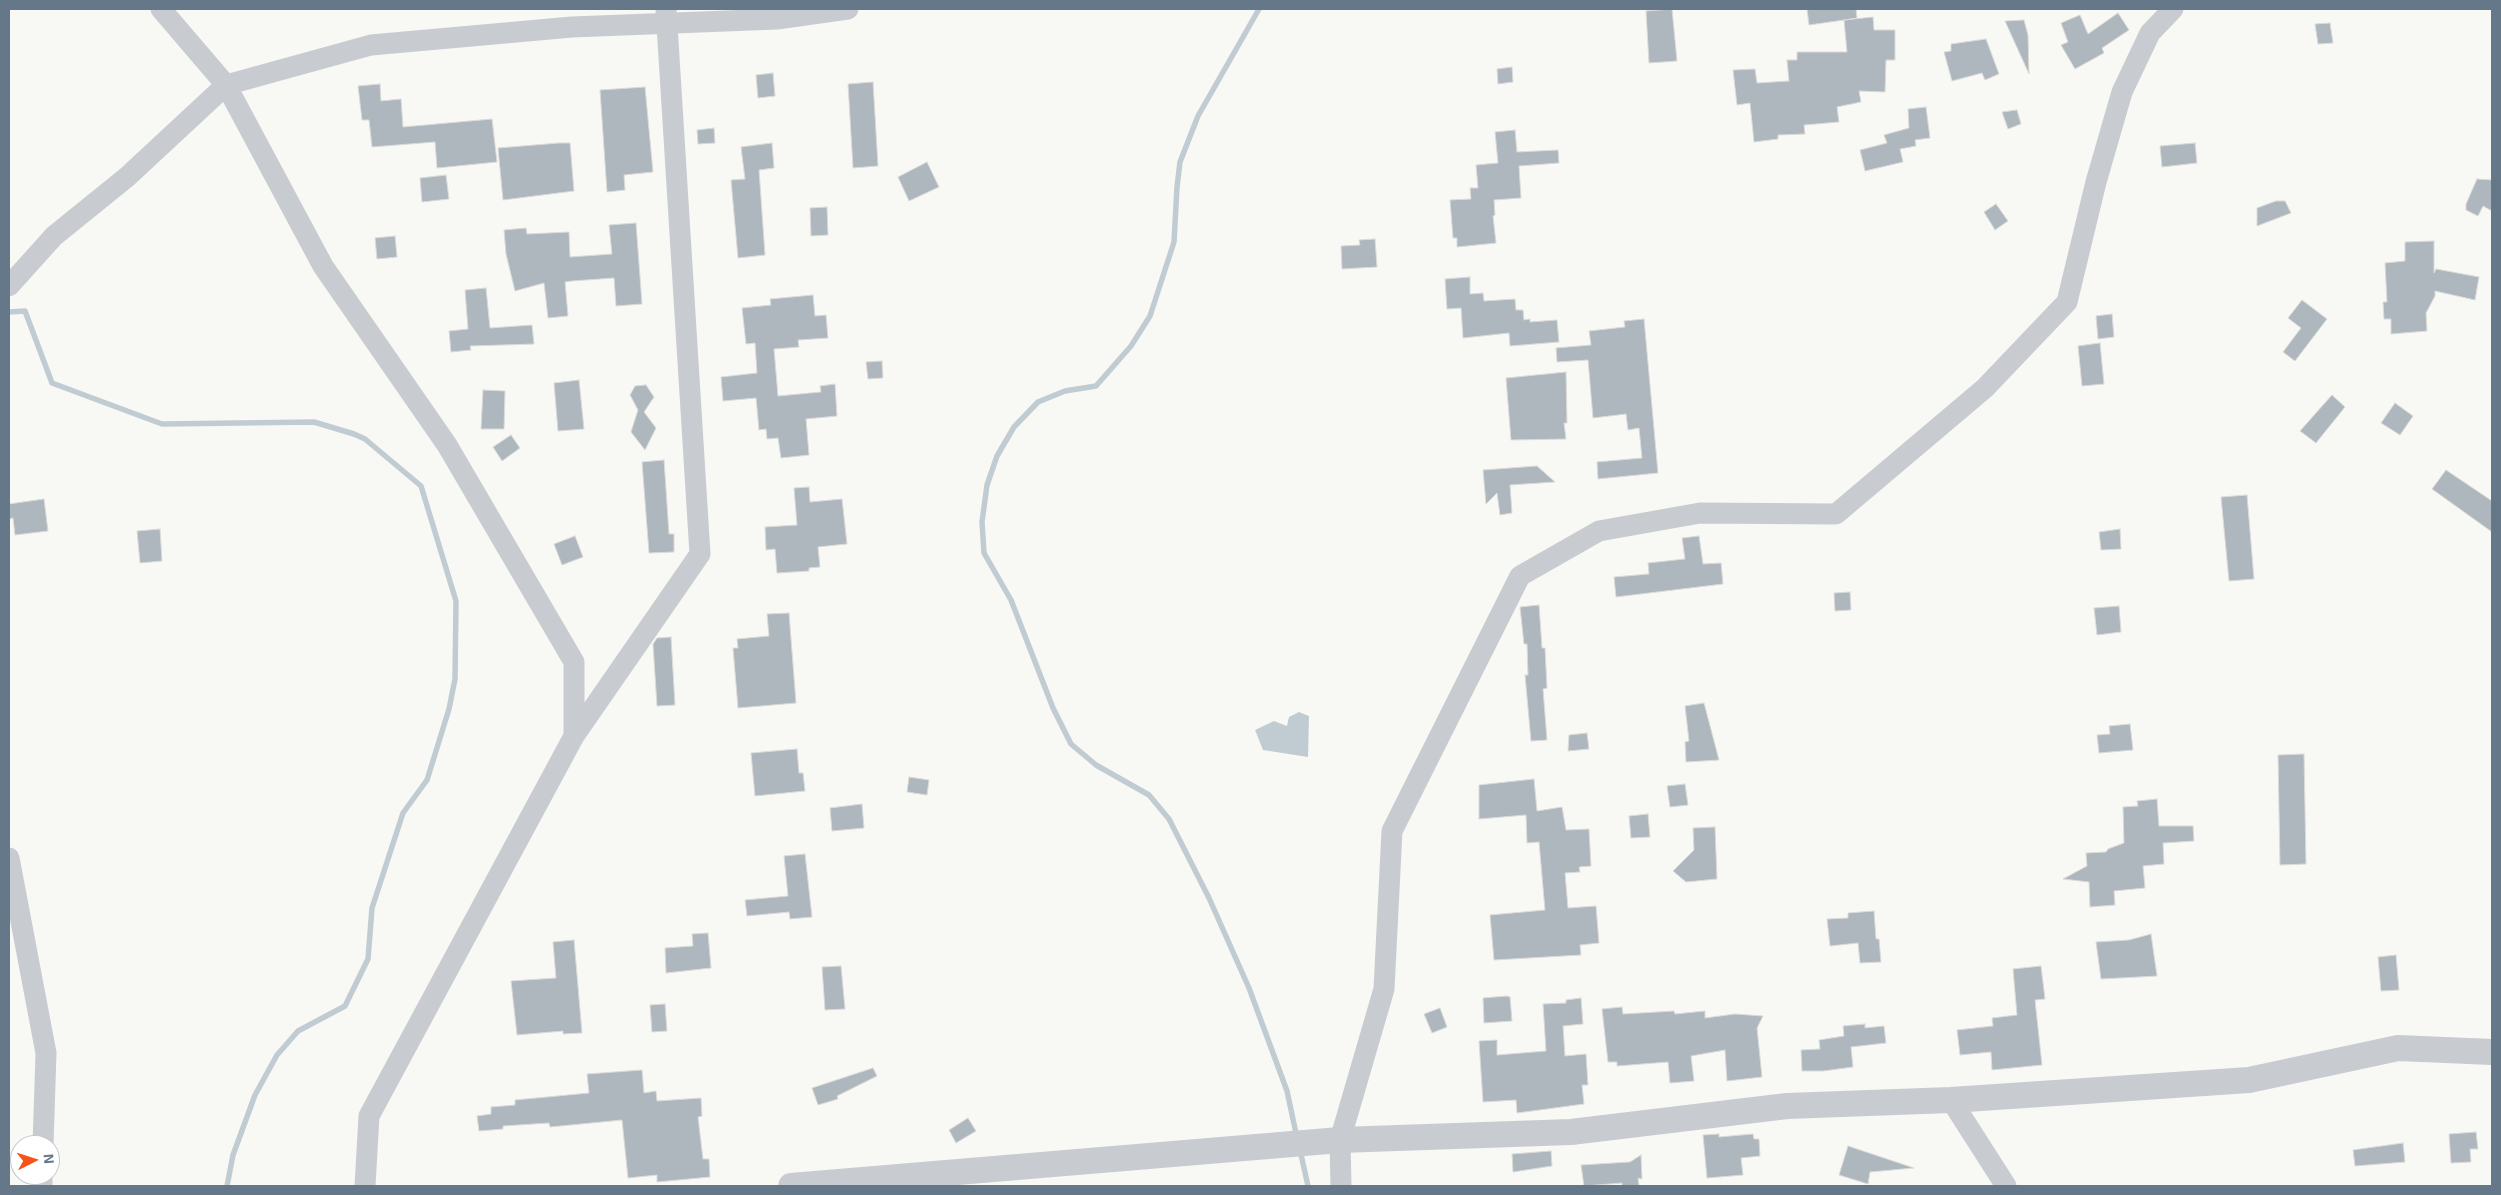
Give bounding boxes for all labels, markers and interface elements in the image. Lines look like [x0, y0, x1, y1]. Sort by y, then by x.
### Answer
north arrow [10, 1135, 60, 1185]
text: N [41, 1153, 58, 1165]

